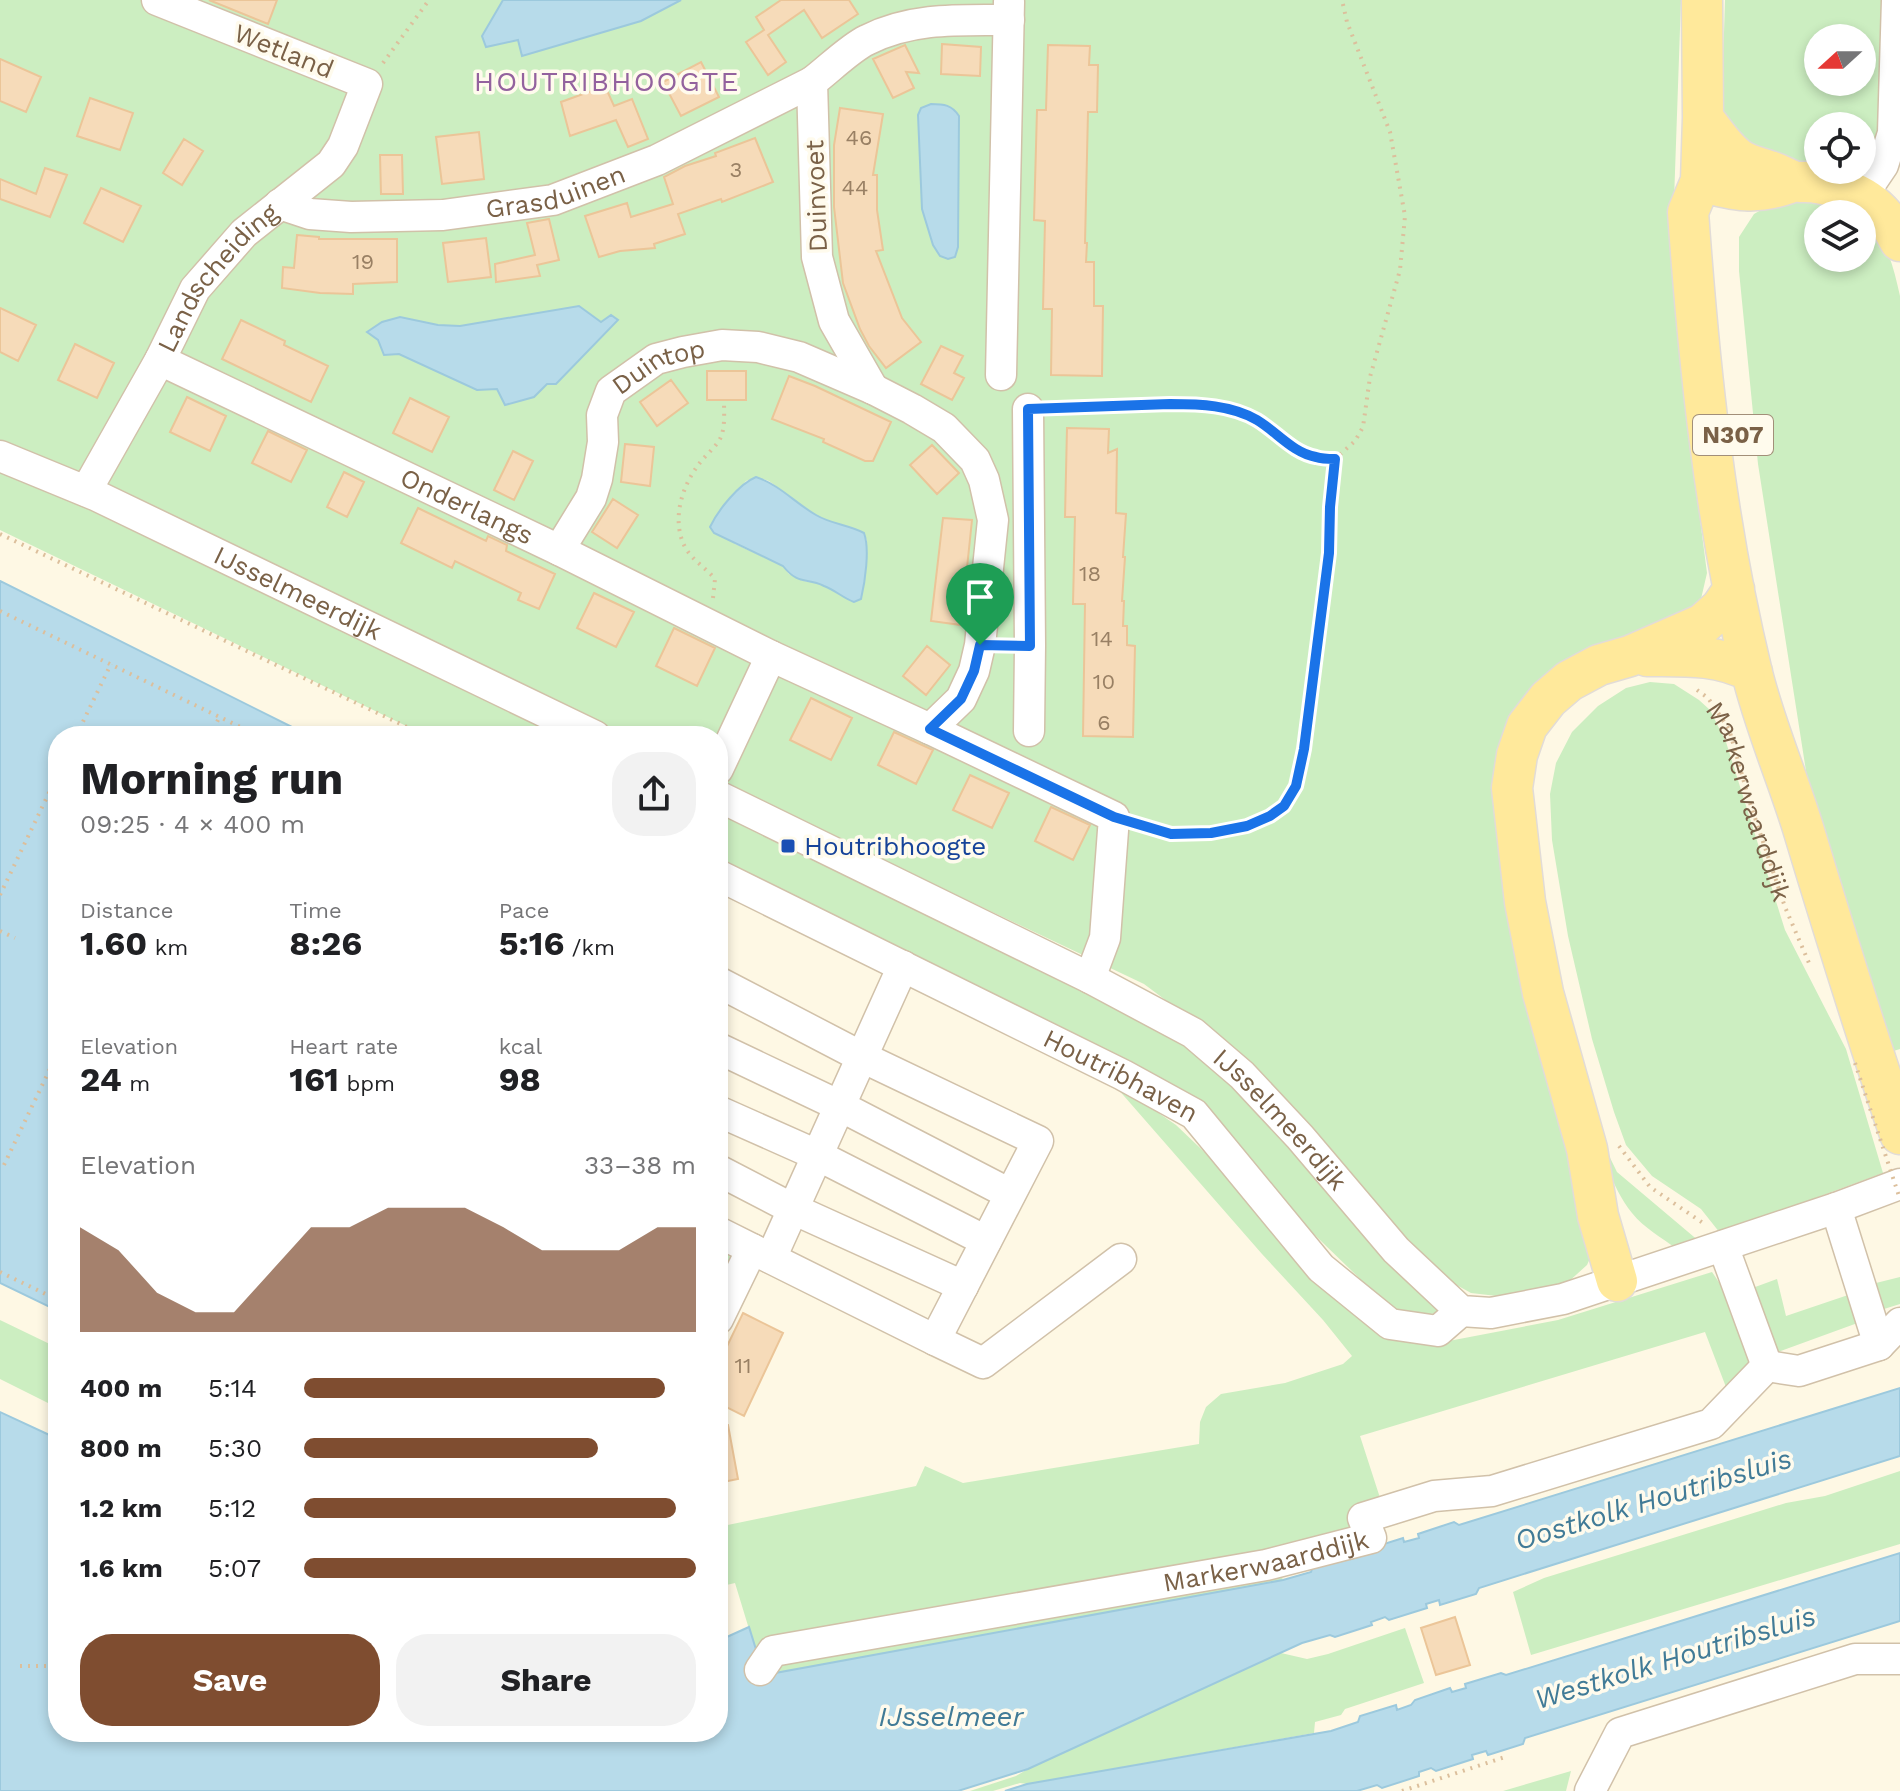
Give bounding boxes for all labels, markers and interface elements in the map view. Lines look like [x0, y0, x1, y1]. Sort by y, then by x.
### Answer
street label: Wetland [230, 17, 338, 85]
north arrow [1804, 24, 1876, 96]
map controls [1804, 24, 1876, 272]
district label: HOUTRIBHOOGTE [474, 65, 740, 98]
button: locate [1804, 112, 1876, 184]
house number: 46 [846, 125, 872, 150]
street label: Duinvoet [799, 139, 833, 253]
house number: 3 [730, 157, 742, 182]
street label: Grasduinen [484, 159, 630, 224]
house number: 44 [842, 175, 868, 200]
street label: Landscheiding [151, 197, 284, 357]
button: layers [1804, 200, 1876, 272]
house number: 19 [352, 249, 374, 274]
street label: Duintop [606, 333, 707, 401]
road number: N307 [1693, 415, 1773, 455]
street label: Onderlangs [396, 462, 538, 551]
street label: IJsselmeerdijk [209, 540, 387, 646]
house number: 18 [1079, 561, 1101, 586]
pin [946, 563, 1014, 645]
icon: arrive [958, 575, 1002, 619]
house number: 14 [1091, 626, 1113, 651]
house number: 10 [1093, 669, 1115, 694]
street label: Markerwaarddijk [1700, 696, 1797, 905]
house number: 6 [1097, 710, 1111, 735]
button: share [612, 752, 696, 836]
text: Morning run [80, 753, 343, 805]
text: 09:25 · 4 × 400 m [80, 809, 305, 839]
place label: Houtribhoogte [804, 831, 986, 861]
marker: Houtribhoogte [779, 837, 797, 855]
text: Distance [80, 898, 174, 923]
text: Time [289, 898, 342, 923]
text: Pace [499, 898, 550, 923]
text: 1.60 [80, 923, 147, 963]
text: 8:26 [289, 923, 362, 963]
text: 5:16 [499, 923, 564, 963]
text: km [147, 935, 188, 960]
text: /km [564, 935, 615, 960]
street label: Houtribhaven [1038, 1023, 1203, 1128]
text: Elevation [80, 1034, 178, 1059]
text: Heart rate [289, 1034, 398, 1059]
text: kcal [499, 1034, 542, 1059]
street label: IJsselmeerdijk [1207, 1042, 1354, 1196]
text: 24 [80, 1059, 122, 1099]
text: 161 [289, 1059, 339, 1099]
text: 98 [499, 1059, 541, 1099]
text: m [122, 1071, 150, 1096]
text: bpm [339, 1071, 395, 1096]
text: Elevation [80, 1150, 196, 1180]
text: 33–38 m [584, 1150, 696, 1180]
house number: 11 [734, 1353, 752, 1378]
text: 400 m [80, 1373, 162, 1403]
text: 5:14 [208, 1373, 257, 1403]
text: 800 m [80, 1433, 162, 1463]
text: 5:30 [208, 1433, 262, 1463]
water label: Oostkolk Houtribsluis [1511, 1442, 1795, 1557]
text: 1.2 km [80, 1493, 162, 1523]
text: 5:12 [208, 1493, 256, 1523]
street label: Markerwaarddijk [1161, 1524, 1372, 1598]
text: 1.6 km [80, 1553, 163, 1583]
text: 5:07 [208, 1553, 261, 1583]
water label: Westkolk Houtribsluis [1531, 1599, 1819, 1716]
button: Save [80, 1634, 380, 1726]
button: Share [396, 1634, 696, 1726]
water label: IJsselmeer [879, 1700, 1025, 1733]

